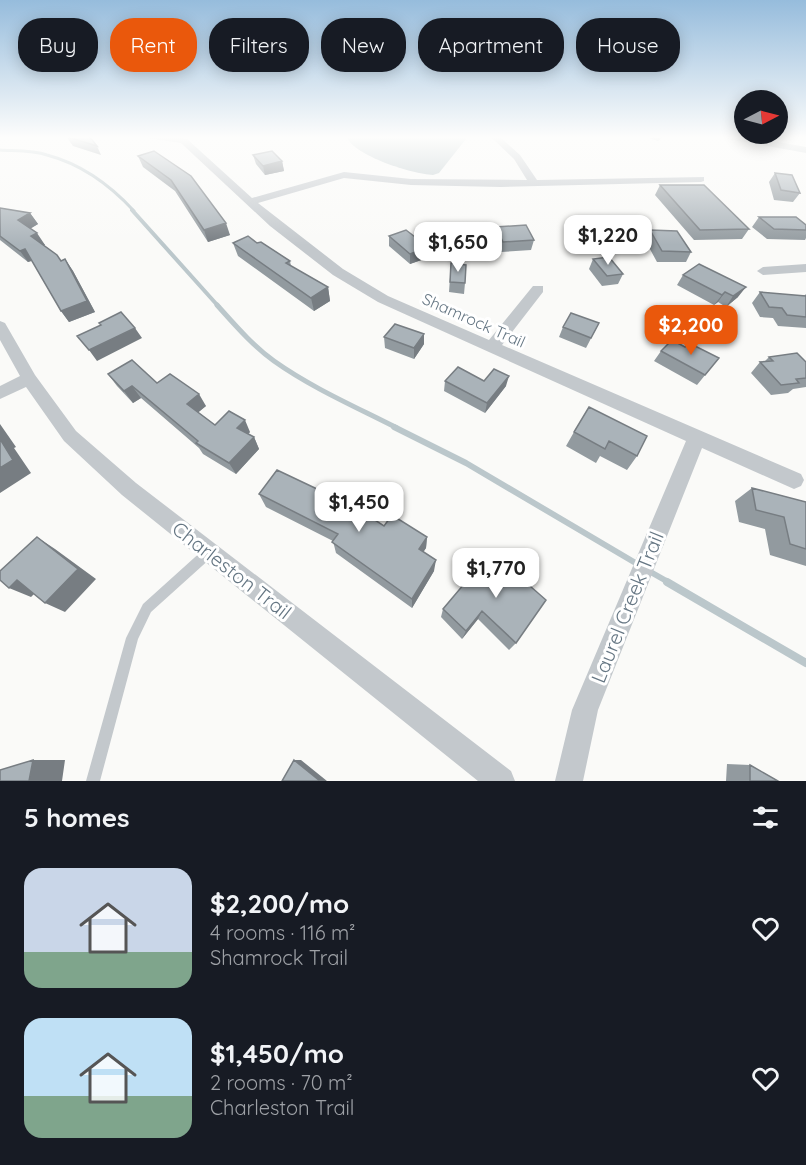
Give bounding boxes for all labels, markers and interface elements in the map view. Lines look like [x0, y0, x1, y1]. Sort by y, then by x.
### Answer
chip: Buy [18, 18, 98, 72]
chip: Rent [110, 18, 197, 72]
chip: Filters [209, 18, 309, 72]
chip: New [321, 18, 406, 72]
chip: Apartment [418, 18, 564, 72]
chip: House [576, 18, 680, 72]
north arrow [734, 90, 788, 144]
map controls [734, 90, 788, 144]
pin: $1,220 [559, 215, 657, 266]
pin: $1,650 [409, 222, 507, 273]
text: $1,220 [578, 222, 638, 247]
text: $1,650 [428, 229, 488, 254]
street label: Shamrock Trail [419, 288, 529, 352]
pin: $2,200 [642, 305, 740, 356]
text: $2,200 [659, 312, 723, 337]
pin: $1,450 [310, 482, 408, 533]
text: $1,450 [329, 489, 389, 514]
street label: Charleston Trail [167, 516, 297, 624]
street label: Laurel Creek Trail [585, 528, 669, 686]
pin: $1,770 [447, 548, 545, 599]
text: $1,770 [466, 555, 526, 580]
text: 5 homes [24, 801, 130, 834]
icon: filters [749, 801, 782, 834]
text: $2,200/mo [210, 887, 349, 920]
icon: home [72, 892, 144, 964]
icon: heart [749, 912, 782, 945]
text: 4 rooms · 116 m² [210, 920, 355, 945]
text: Shamrock Trail [210, 945, 348, 970]
text: $1,450/mo [210, 1037, 344, 1070]
icon: home [72, 1042, 144, 1114]
icon: heart [749, 1062, 782, 1095]
text: 2 rooms · 70 m² [210, 1070, 353, 1095]
text: Charleston Trail [210, 1095, 354, 1120]

